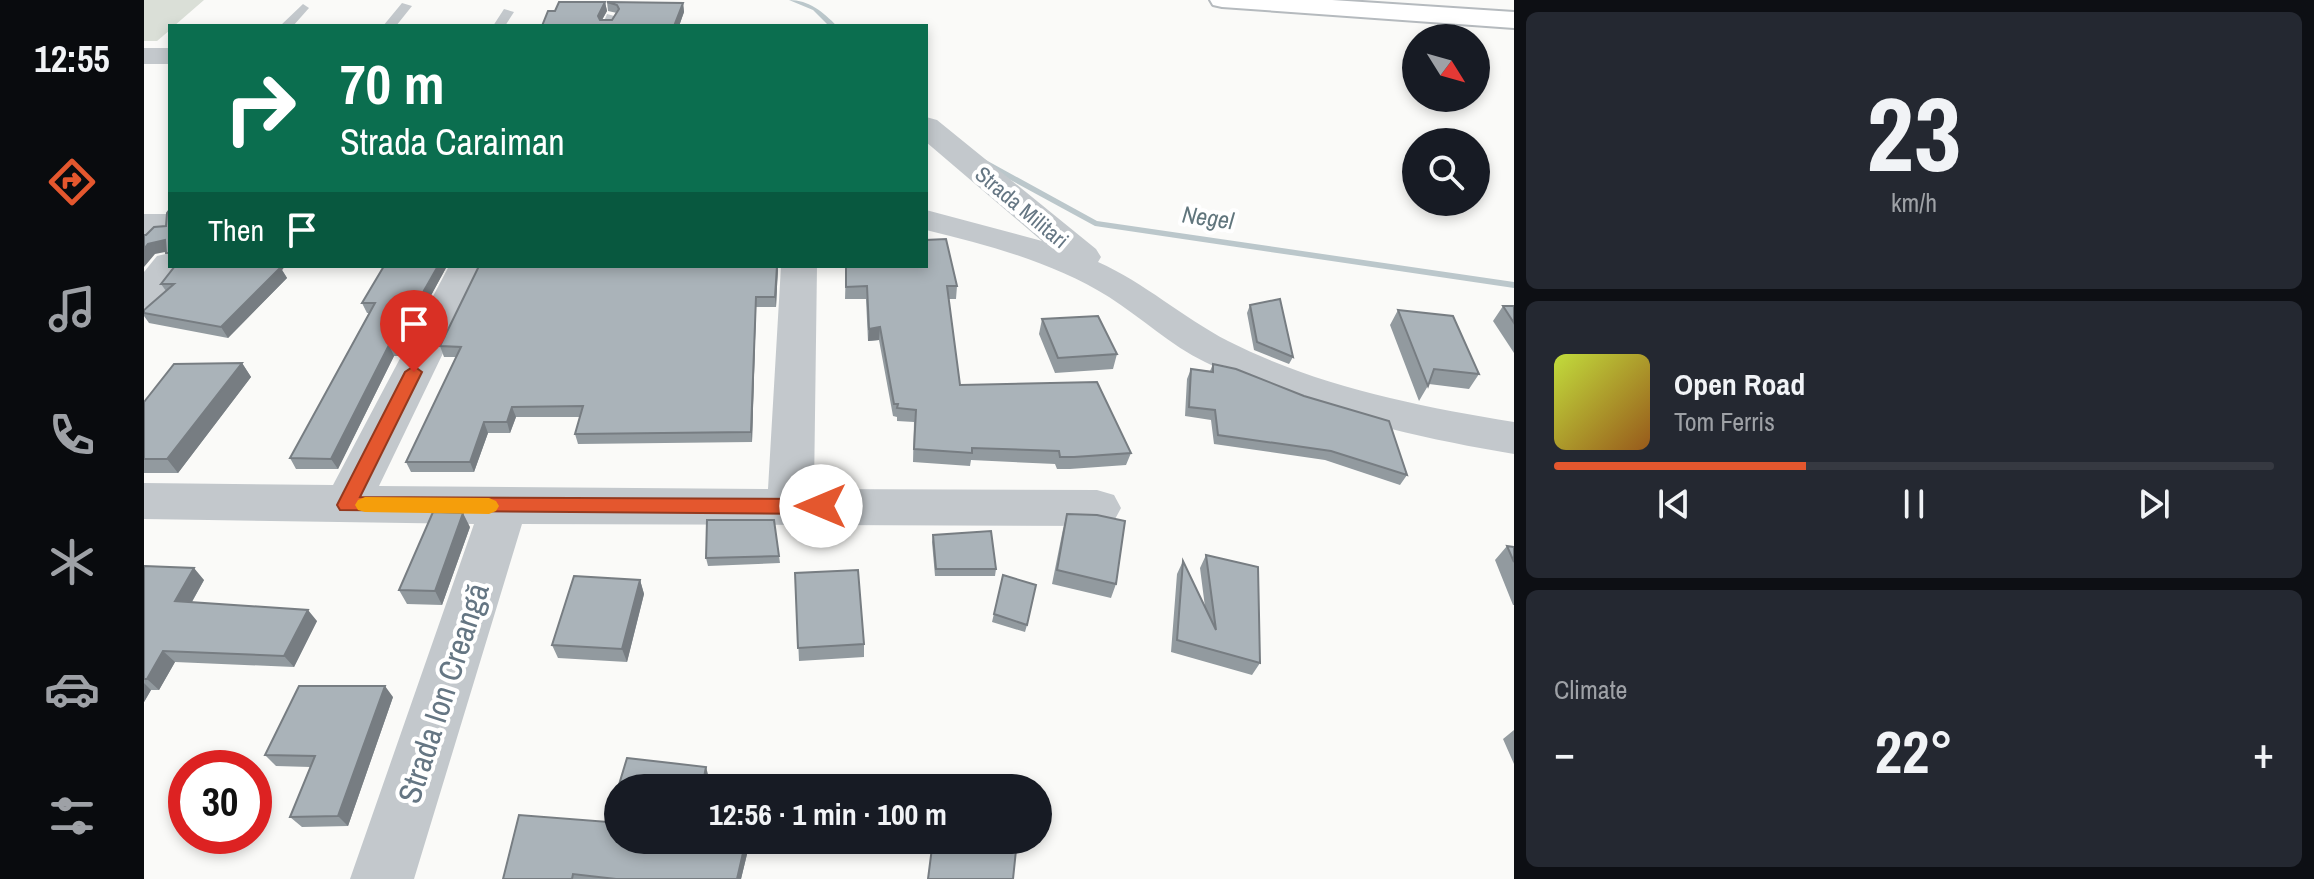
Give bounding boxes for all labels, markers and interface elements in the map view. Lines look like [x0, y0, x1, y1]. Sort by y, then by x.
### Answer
north arrow [1402, 24, 1490, 112]
map controls [1402, 24, 1490, 216]
text: 12:55 [34, 35, 110, 83]
text: 70 m [340, 46, 445, 121]
icon: right [208, 56, 312, 160]
text: 23 [1867, 63, 1961, 203]
text: Strada Caraiman [340, 118, 565, 166]
button: search [1402, 128, 1490, 216]
icon: directions [44, 154, 100, 210]
street label: Strada Militari [969, 159, 1075, 255]
text: km/h [1891, 185, 1937, 220]
water label: Negel [1180, 198, 1236, 237]
icon: arrive [280, 208, 324, 252]
text: Then [208, 210, 264, 250]
icon: music [44, 281, 100, 337]
pin [380, 290, 448, 372]
icon: arrive [392, 302, 436, 346]
text: Open Road [1674, 364, 1805, 404]
text: Tom Ferris [1674, 404, 1775, 439]
icon: phone [44, 407, 100, 463]
position arrow [779, 464, 863, 548]
icon: previous [1652, 482, 1696, 526]
icon: pause [1892, 482, 1936, 526]
icon: next [2132, 482, 2176, 526]
icon: climate [44, 534, 100, 590]
street label: Strada Ion Creangă [387, 577, 499, 809]
icon: car [44, 661, 100, 717]
text: Climate [1554, 672, 1627, 707]
text: 22° [1875, 711, 1953, 792]
text: − [1554, 722, 1575, 782]
text: + [2253, 722, 2274, 782]
speed limit sign: 30 [168, 750, 272, 854]
icon: filters [44, 788, 100, 844]
text: 12:56 · 1 min · 100 m [709, 794, 947, 834]

